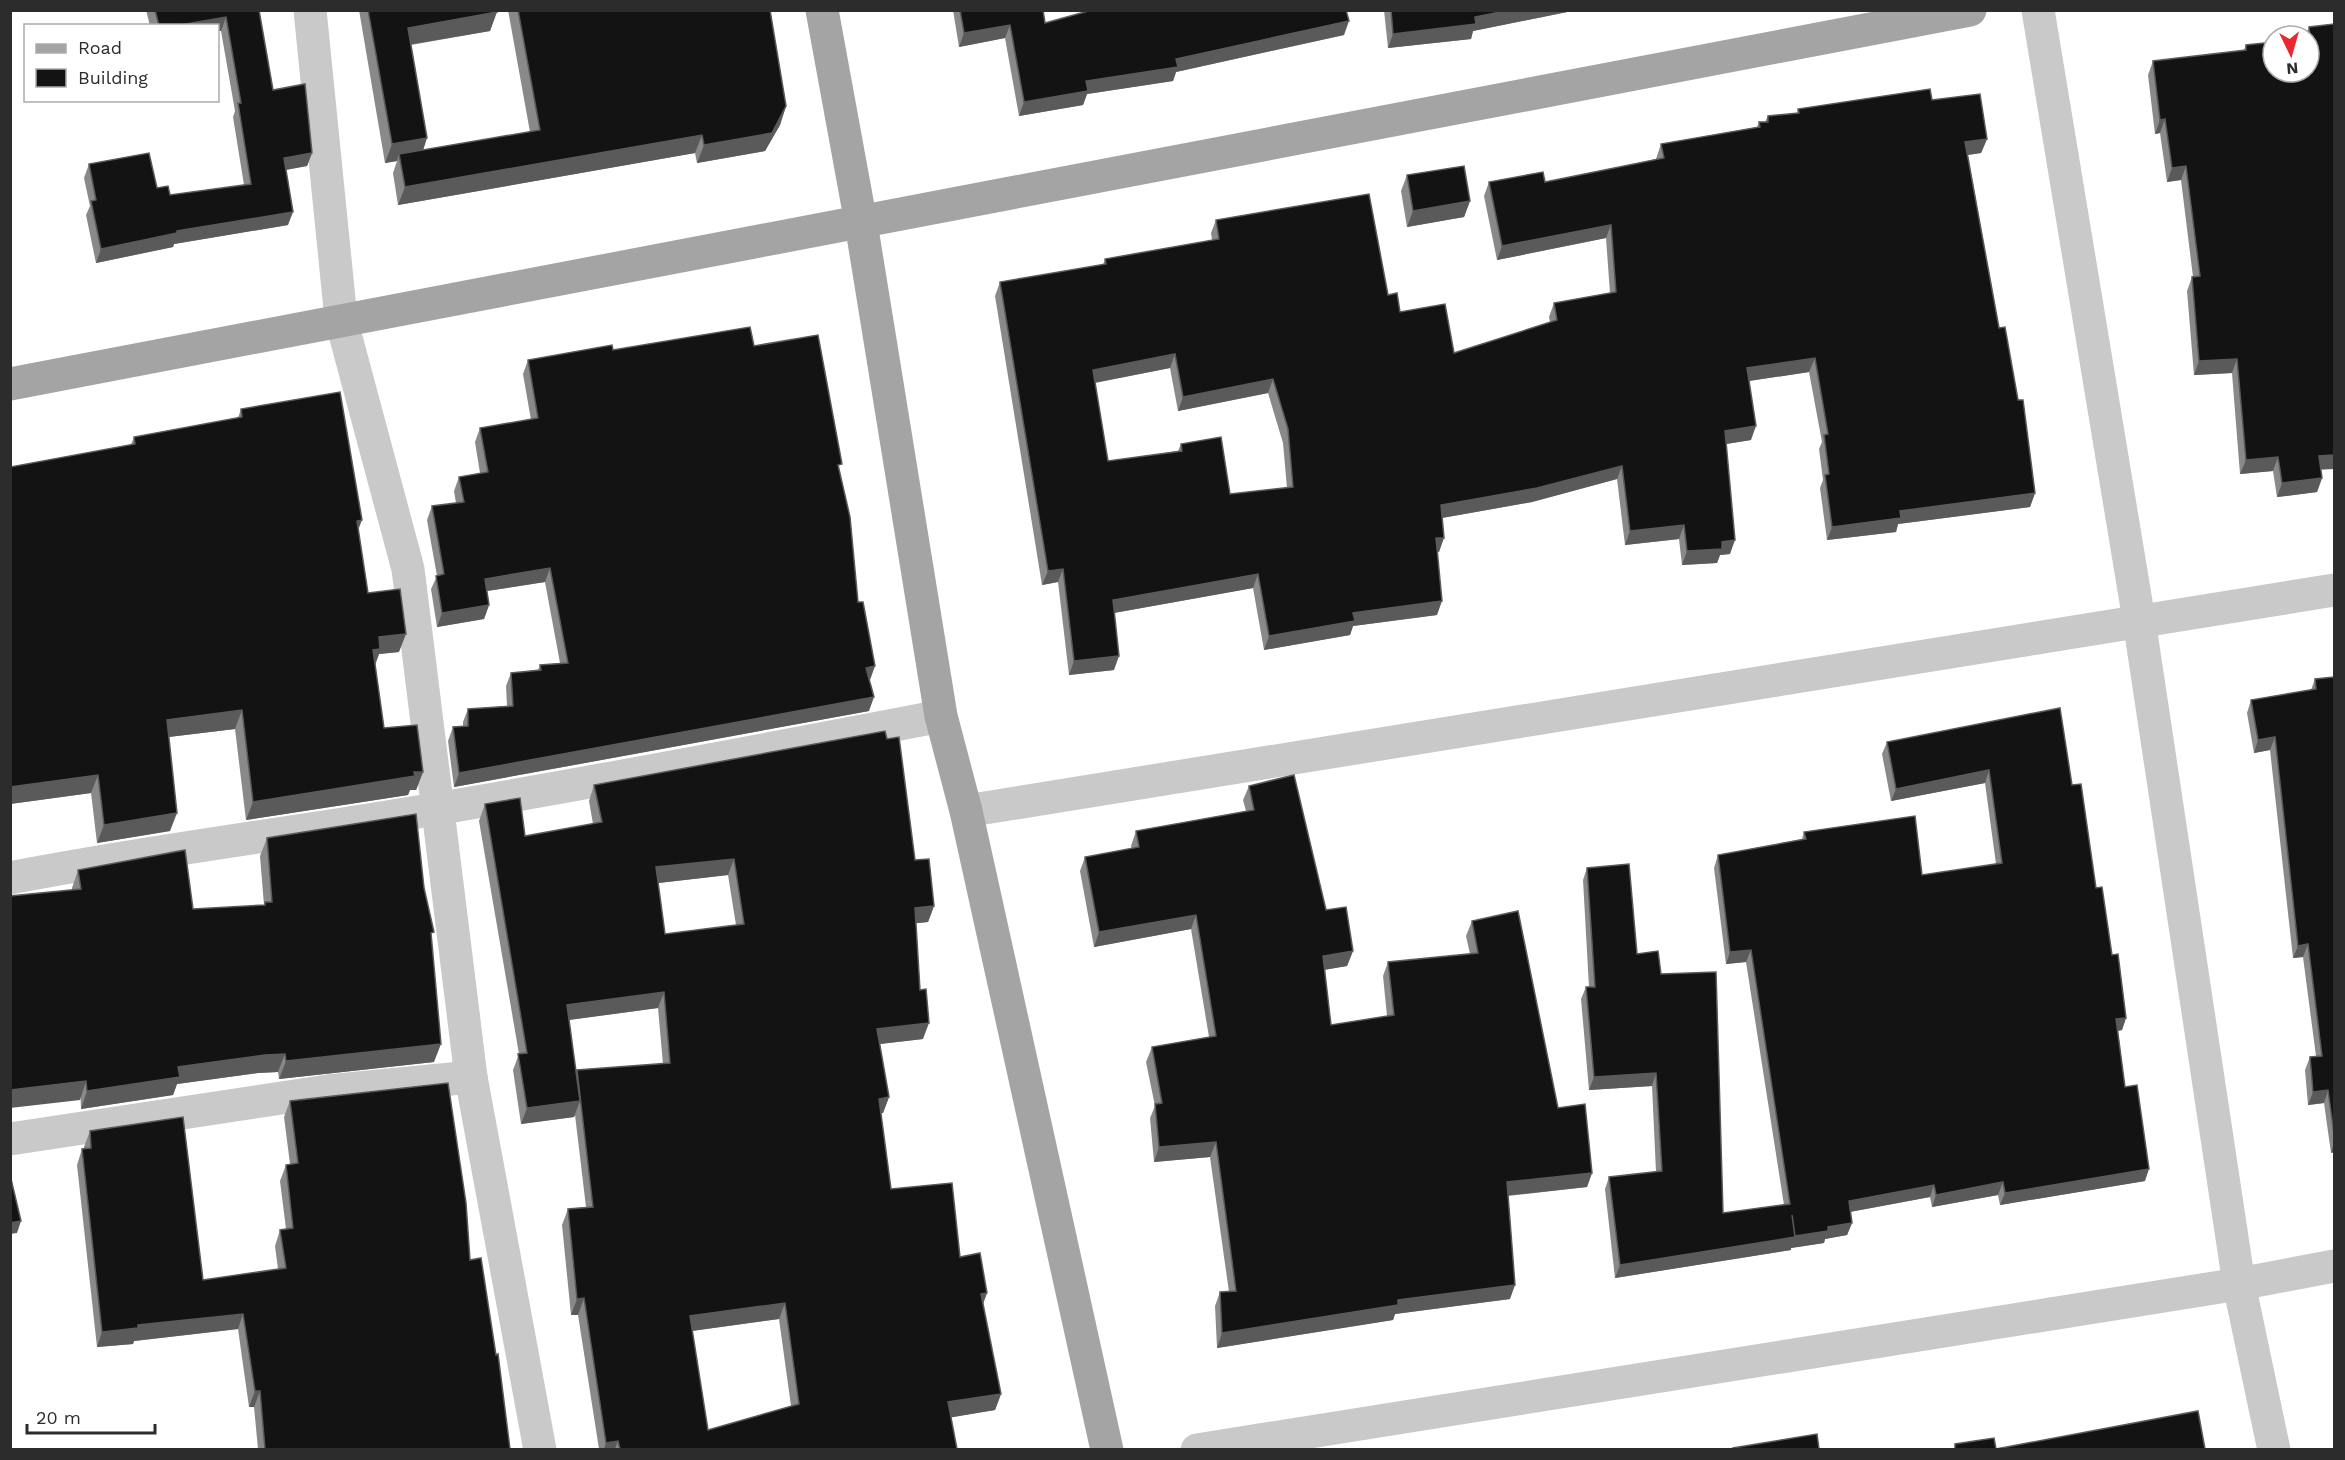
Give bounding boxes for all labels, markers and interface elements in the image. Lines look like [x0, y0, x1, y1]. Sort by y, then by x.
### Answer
legend [24, 24, 219, 102]
north arrow [2261, 24, 2321, 84]
text: Road [78, 37, 122, 58]
text: N [2286, 58, 2299, 78]
text: Building [78, 67, 148, 88]
scale bar [27, 1397, 154, 1435]
text: 20 m [36, 1407, 81, 1428]

